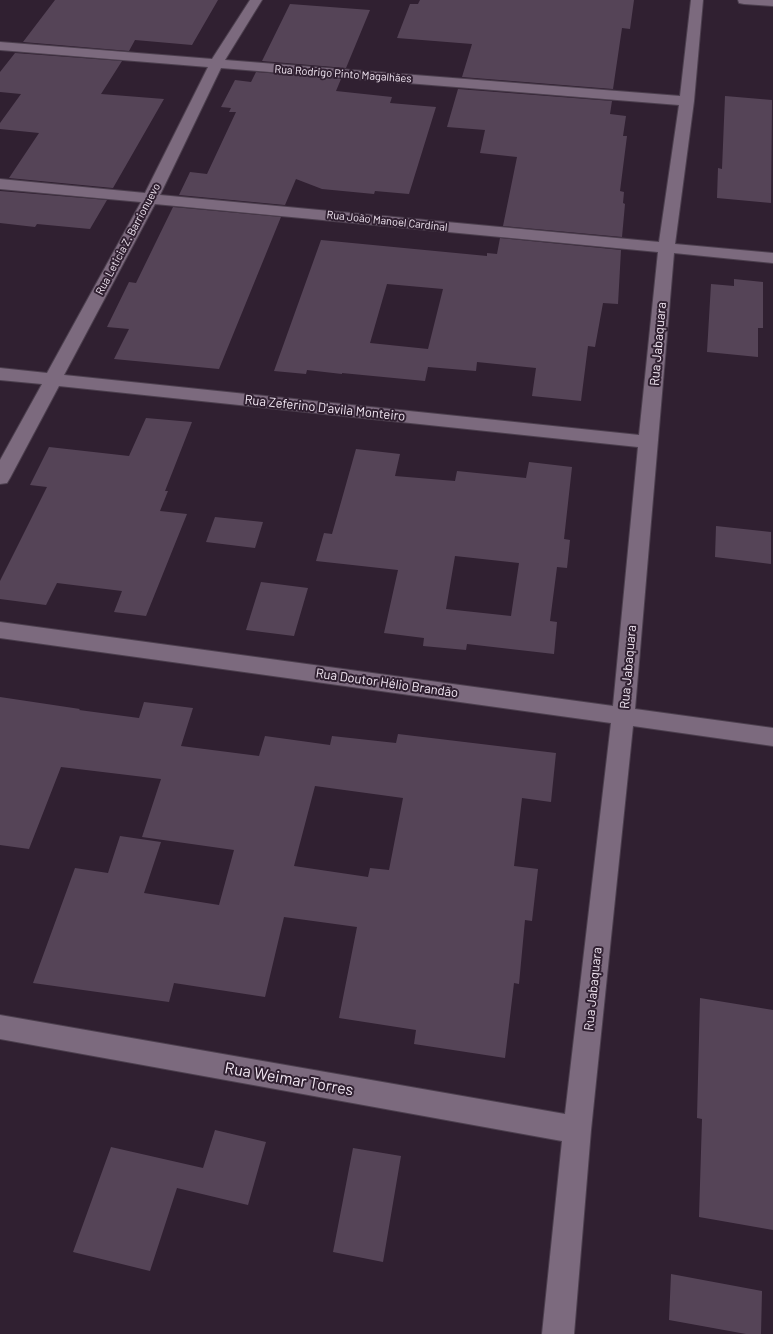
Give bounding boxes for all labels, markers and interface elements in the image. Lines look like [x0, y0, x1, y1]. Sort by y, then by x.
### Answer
street label: Rua Rodrigo Pinto Magalhães [274, 63, 412, 85]
street label: Rua Leticia Z. Barrionuevo [93, 181, 163, 297]
street label: Rua João Manoel Cardinal [326, 208, 448, 234]
street label: Rua Jabaquara [647, 301, 669, 387]
street label: Rua Zeferino D'avila Monteiro [244, 392, 406, 424]
street label: Rua Jabaquara [617, 624, 639, 710]
street label: Rua Doutor Hélio Brandão [315, 665, 459, 701]
street label: Rua Jabaquara [581, 946, 605, 1032]
street label: Rua Weimar Torres [223, 1058, 355, 1100]

